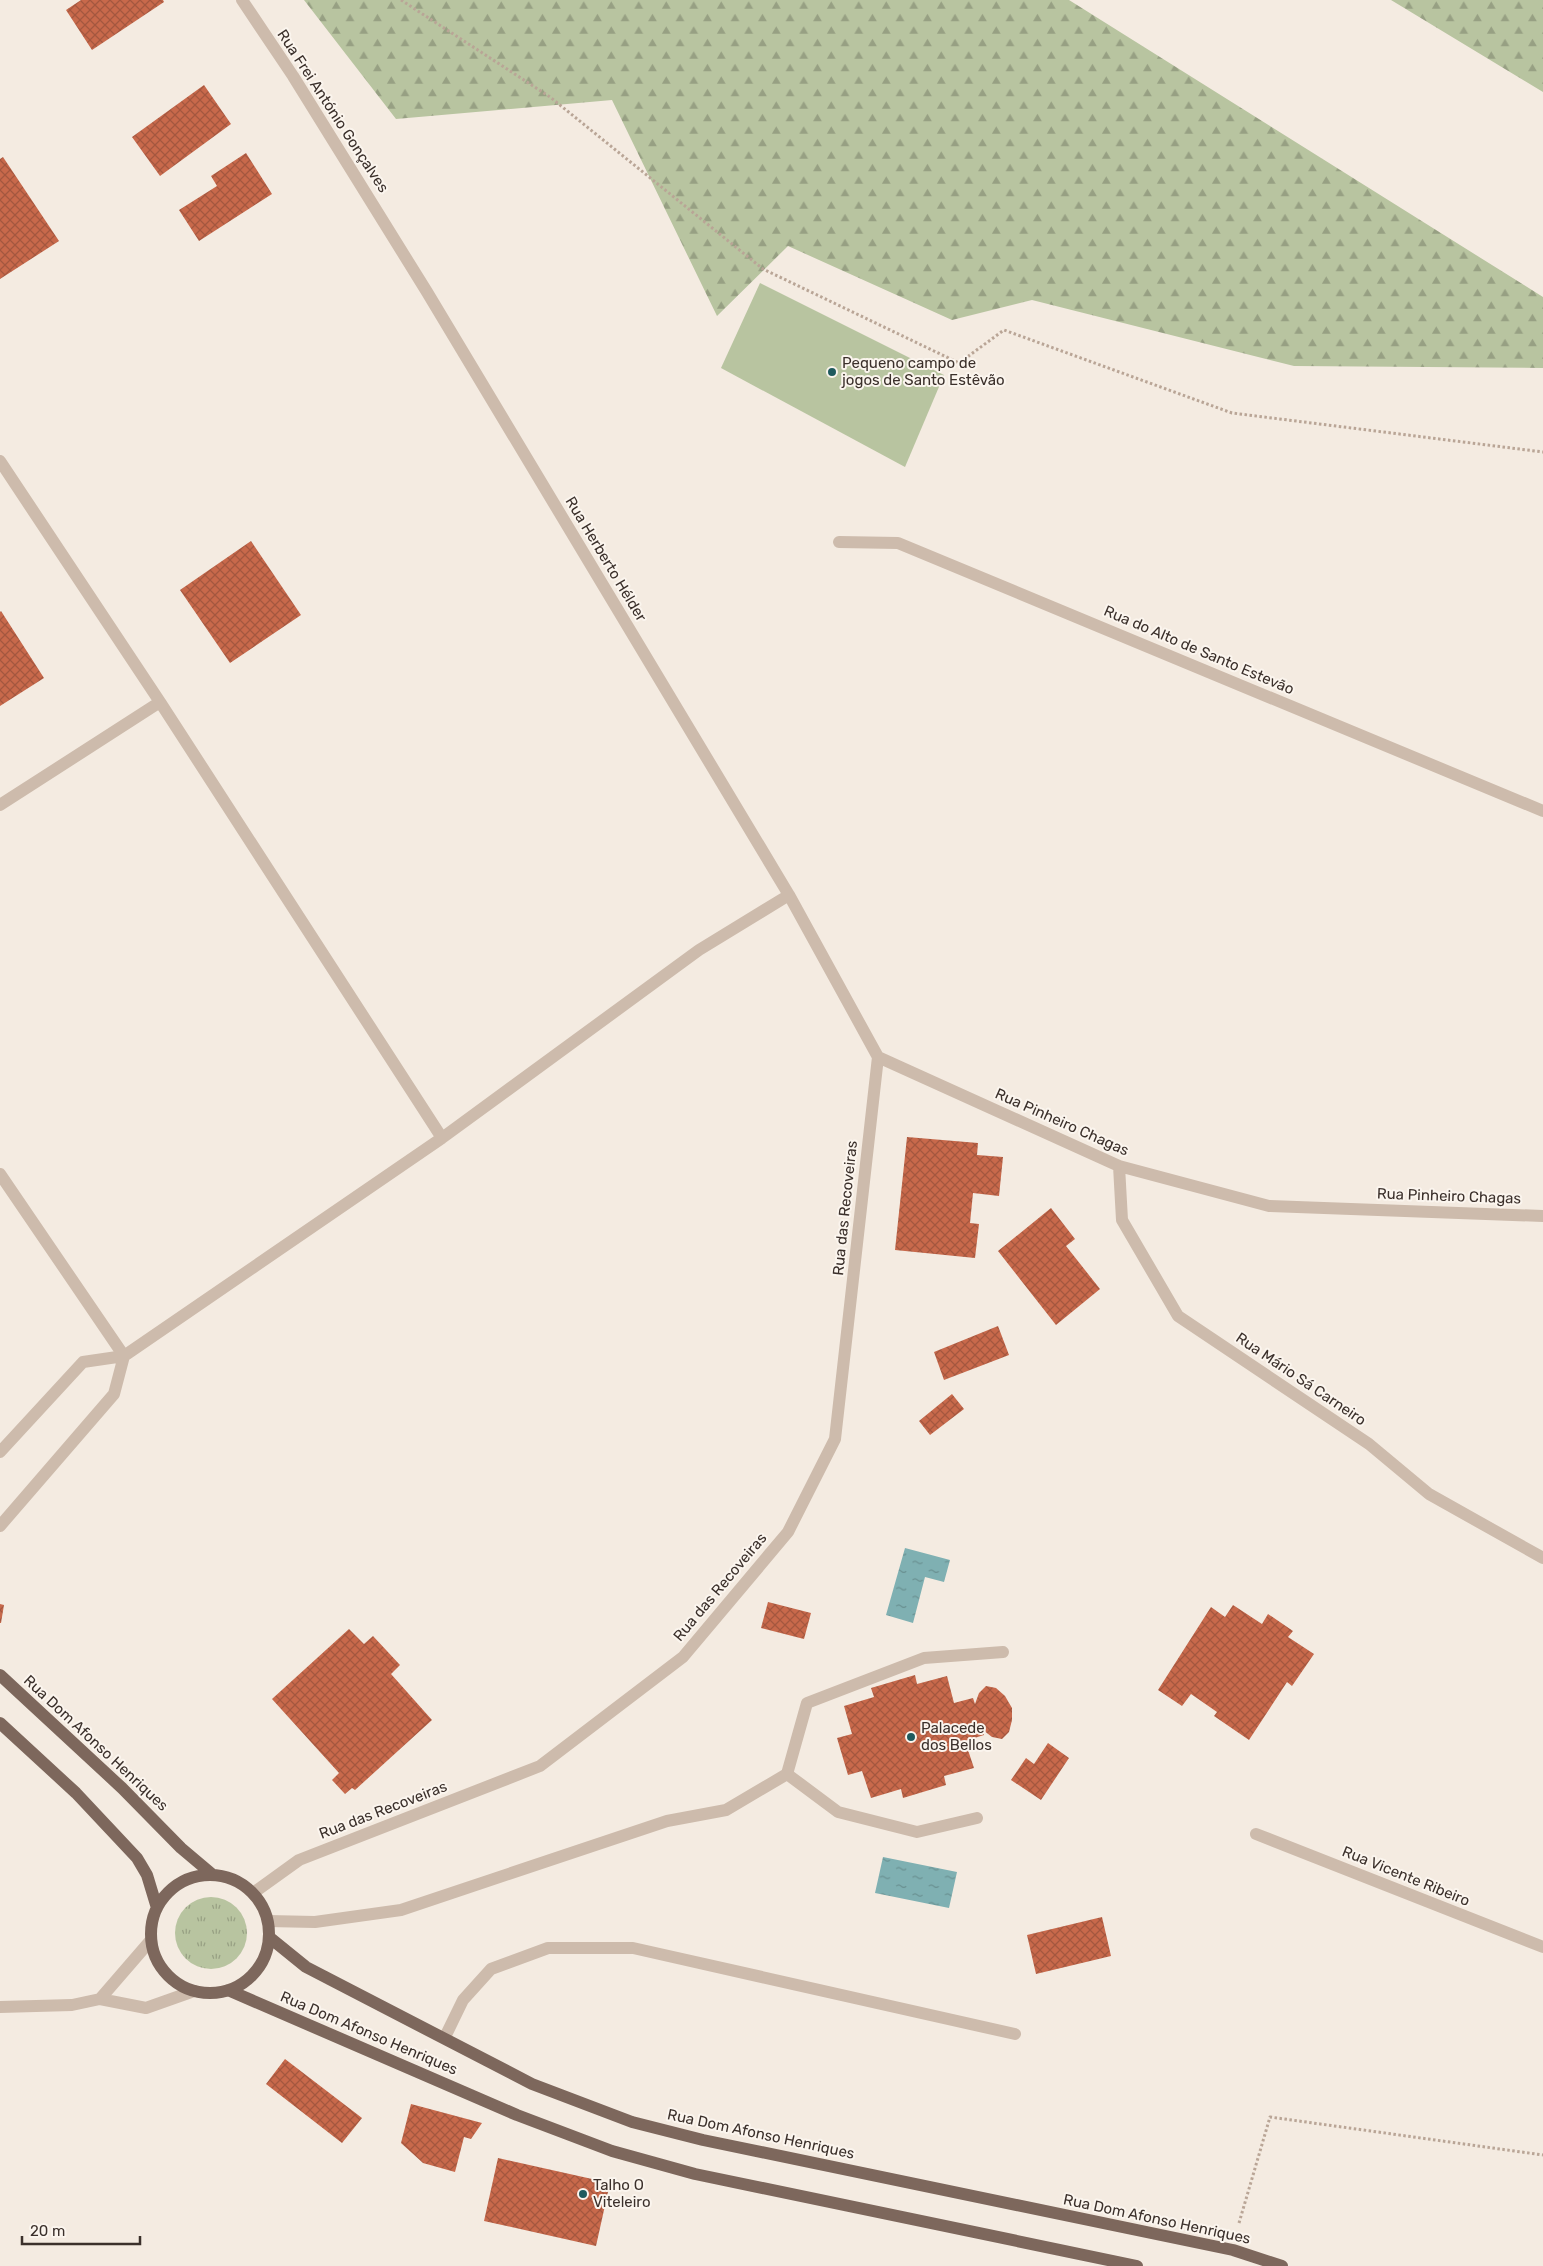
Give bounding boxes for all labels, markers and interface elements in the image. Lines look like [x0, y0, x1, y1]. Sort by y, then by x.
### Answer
street label: Rua Frei António Gonçalves [273, 26, 393, 196]
place label: Pequeno campo de jogos de Santo Estêvão [841, 354, 1005, 389]
marker: Pequeno campo de jogos de Santo Estêvão [826, 366, 838, 378]
street label: Rua Herberto Hélder [562, 493, 651, 625]
street label: Rua do Alto de Santo Estevão [1101, 602, 1297, 698]
street label: Rua Pinheiro Chagas [992, 1084, 1132, 1160]
street label: Rua das Recoveiras [829, 1139, 861, 1276]
street label: Rua Pinheiro Chagas [1376, 1184, 1522, 1208]
street label: Rua Mário Sá Carneiro [1232, 1329, 1370, 1429]
street label: Rua das Recoveiras [670, 1529, 771, 1645]
street label: Rua Dom Afonso Henriques [20, 1671, 172, 1815]
place label: Palacede dos Bellos [921, 1719, 992, 1754]
marker: Palacede dos Bellos [905, 1731, 917, 1743]
street label: Rua das Recoveiras [316, 1777, 450, 1843]
street label: Rua Vicente Ribeiro [1340, 1842, 1472, 1910]
street label: Rua Dom Afonso Henriques [278, 1987, 461, 2079]
street label: Rua Dom Afonso Henriques [666, 2105, 857, 2163]
place label: Talho O Viteleiro [593, 2176, 651, 2211]
marker: Talho O Viteleiro [577, 2188, 589, 2200]
street label: Rua Dom Afonso Henriques [1062, 2190, 1253, 2248]
scale bar [22, 2214, 140, 2246]
text: 20 m [30, 2222, 65, 2240]

